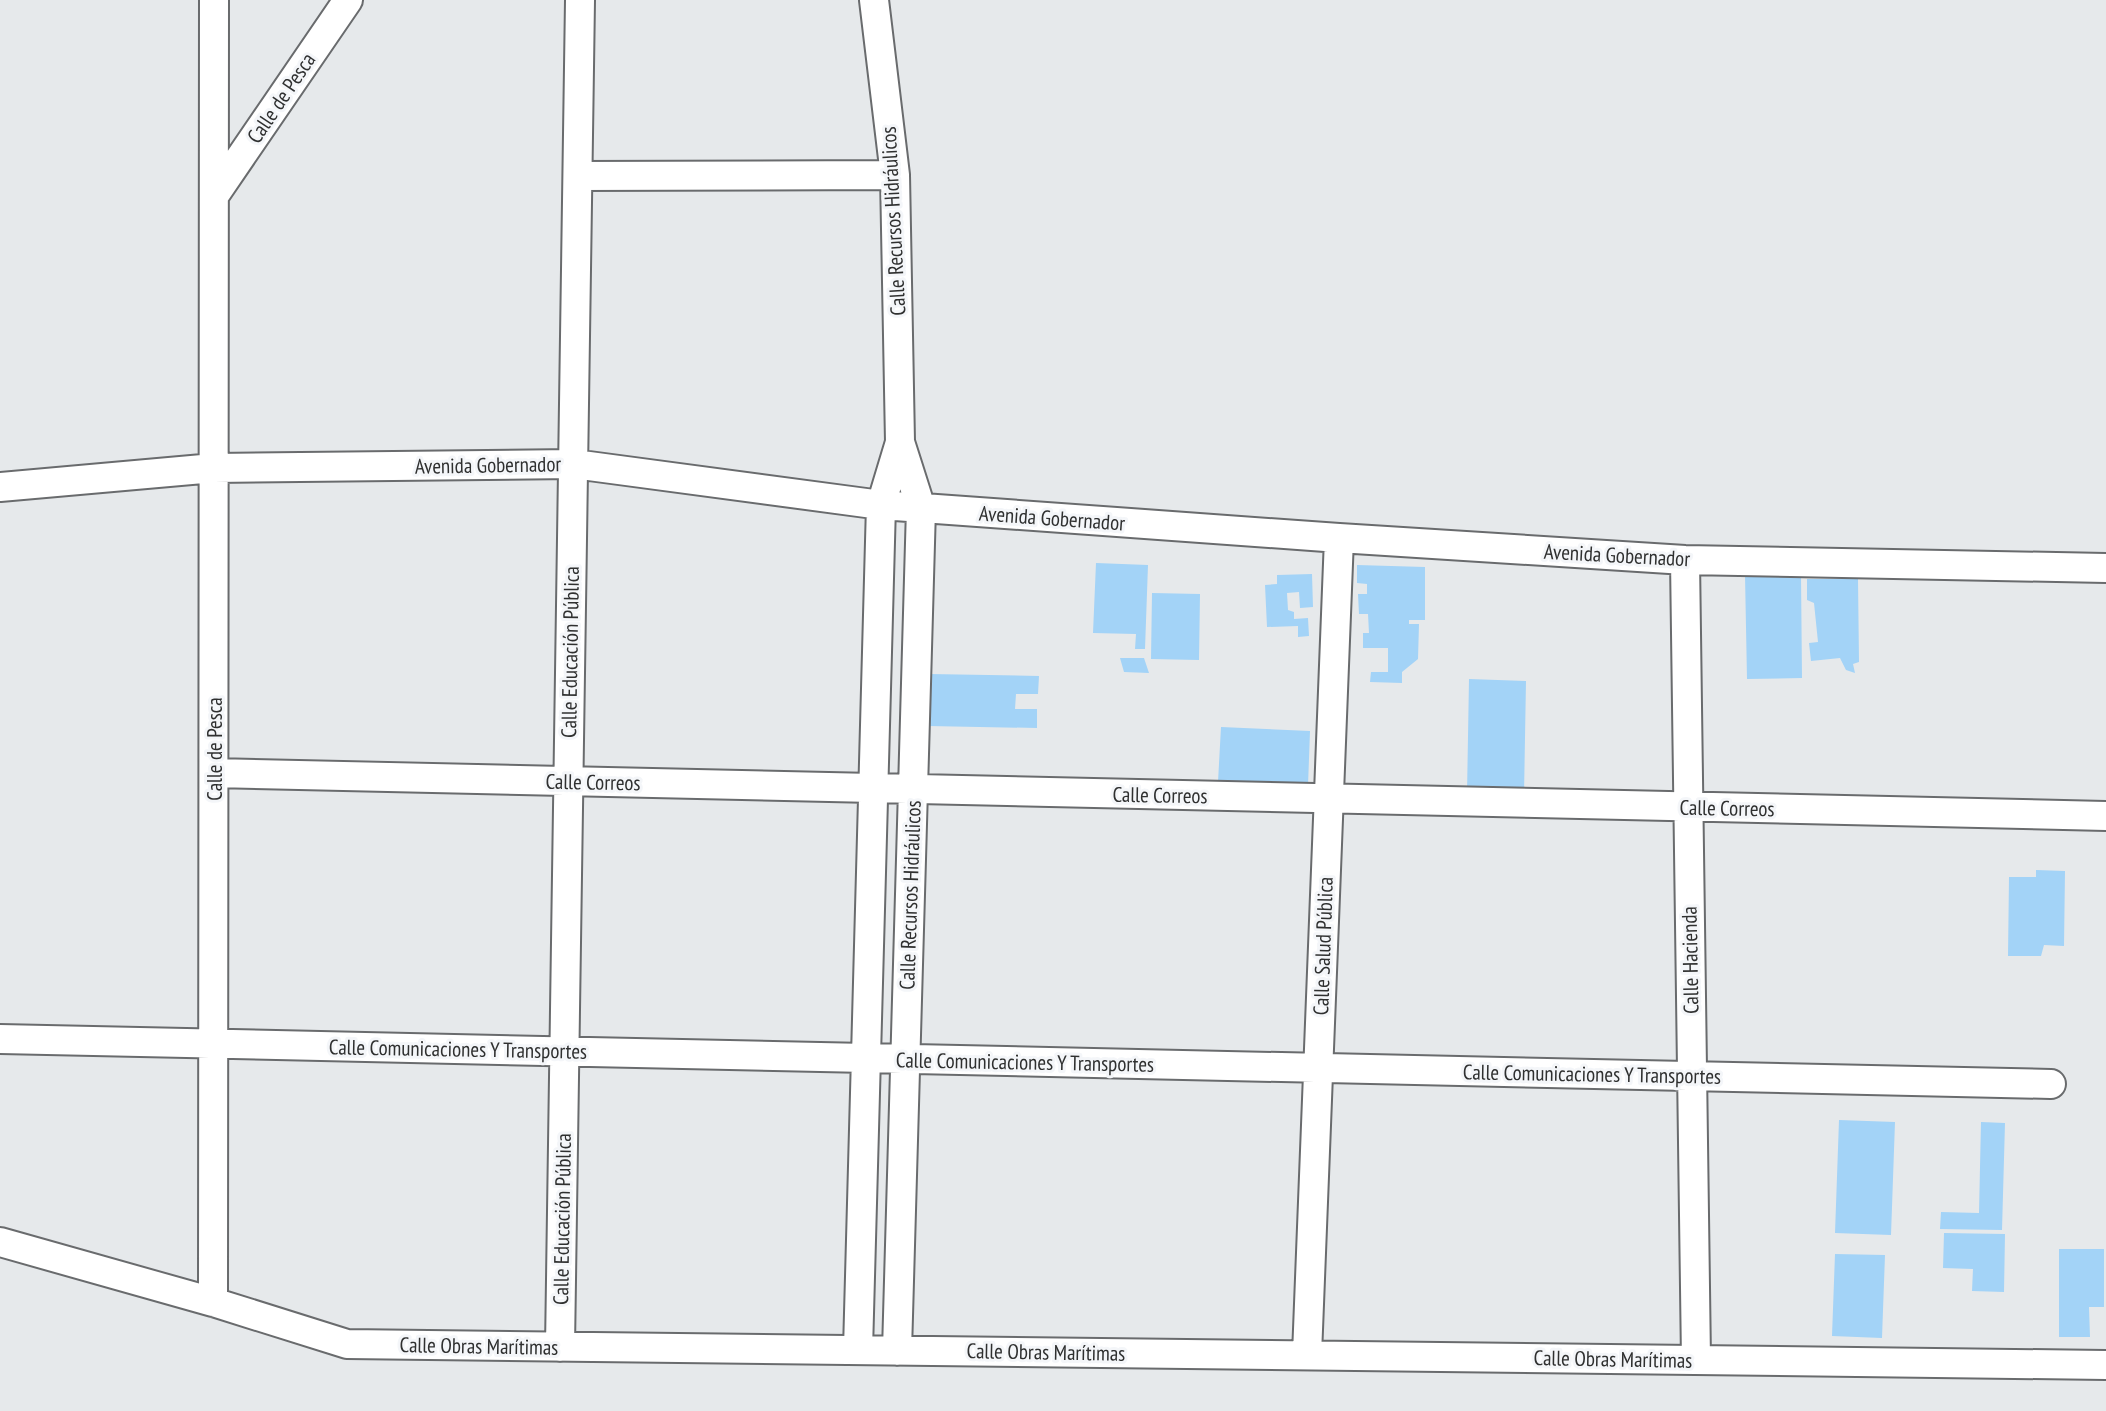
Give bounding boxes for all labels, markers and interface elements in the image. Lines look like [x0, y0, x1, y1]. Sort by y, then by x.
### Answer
street label: Calle de Pesca [241, 48, 321, 148]
street label: Calle Recursos Hidráulicos [875, 126, 911, 316]
street label: Avenida Gobernador [415, 450, 562, 480]
street label: Avenida Gobernador [978, 499, 1126, 537]
street label: Avenida Gobernador [1543, 538, 1691, 572]
street label: Calle Educación Pública [555, 566, 585, 738]
street label: Calle de Pesca [201, 697, 228, 801]
street label: Calle Correos [545, 768, 641, 796]
street label: Calle Correos [1112, 781, 1208, 809]
street label: Calle Correos [1679, 794, 1775, 822]
street label: Calle Recursos Hidráulicos [893, 800, 927, 990]
street label: Calle Salud Pública [1307, 876, 1339, 1016]
street label: Calle Hacienda [1676, 906, 1704, 1014]
street label: Calle Comunicaciones Y Transportes [329, 1033, 587, 1065]
street label: Calle Comunicaciones Y Transportes [896, 1046, 1154, 1078]
street label: Calle Comunicaciones Y Transportes [1463, 1058, 1721, 1090]
street label: Calle Educación Pública [547, 1133, 577, 1305]
street label: Calle Obras Marítimas [399, 1331, 559, 1361]
street label: Calle Obras Marítimas [966, 1337, 1126, 1367]
street label: Calle Obras Marítimas [1533, 1344, 1693, 1374]

